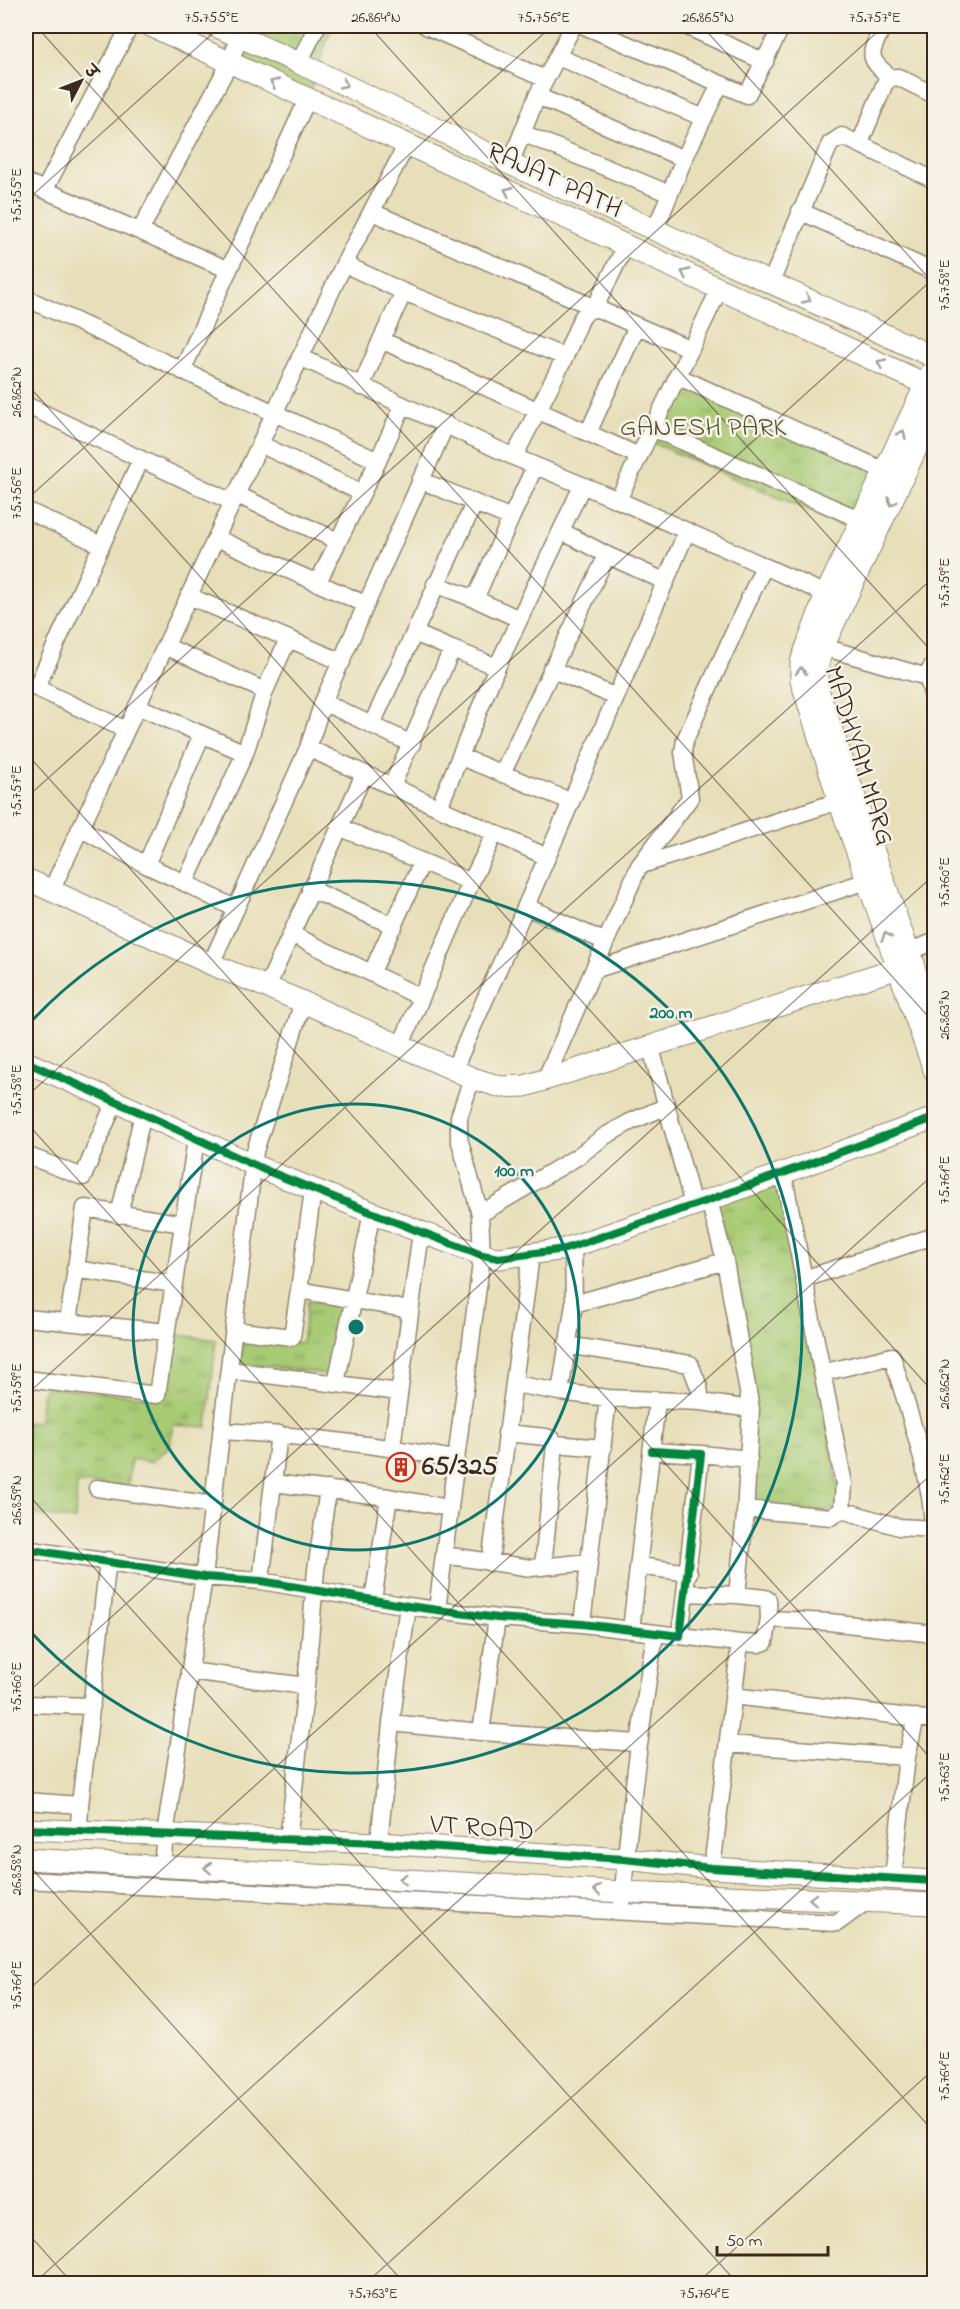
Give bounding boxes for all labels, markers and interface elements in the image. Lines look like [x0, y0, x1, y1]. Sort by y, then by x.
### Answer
text: 75.755°E [185, 7, 239, 29]
text: 26.864°N [351, 7, 401, 29]
text: 75.756°E [518, 7, 570, 29]
text: 26.865°N [682, 7, 734, 29]
text: 75.757°E [849, 7, 901, 29]
north arrow [51, 51, 111, 111]
text: उ [77, 59, 104, 85]
one-way arrow [338, 77, 349, 89]
one-way arrow [269, 78, 280, 90]
street label: RAJAT PATH [480, 133, 628, 229]
text: 75.755°E [6, 168, 28, 222]
one-way arrow [504, 186, 515, 198]
text: 75.758°E [934, 259, 956, 311]
one-way arrow [681, 268, 692, 280]
one-way arrow [801, 291, 812, 303]
one-way arrow [877, 359, 888, 371]
text: 26.862°N [6, 367, 28, 417]
park label: GANESH PARK [620, 409, 787, 448]
one-way arrow [894, 430, 906, 441]
text: 75.756°E [6, 467, 28, 519]
one-way arrow [887, 495, 899, 506]
text: 75.759°E [934, 558, 956, 608]
street label: MADHYAM MARG [812, 661, 904, 851]
one-way arrow [795, 666, 807, 675]
text: 75.757°E [6, 765, 28, 817]
text: 75.760°E [934, 857, 956, 907]
one-way arrow [881, 931, 894, 942]
text: 26.863°N [934, 990, 956, 1040]
text: 200 m [649, 1001, 693, 1027]
text: 75.758°E [6, 1064, 28, 1116]
text: 75.761°E [934, 1156, 956, 1204]
text: 100 m [494, 1159, 534, 1185]
centre of rings [346, 1317, 366, 1337]
text: 26.862°N [934, 1359, 956, 1409]
text: 75.759°E [6, 1363, 28, 1413]
place label: 65/325 [422, 1448, 498, 1487]
building icon: 65/325 [385, 1451, 417, 1483]
text: 75.762°E [934, 1453, 956, 1505]
text: 26.859°N [6, 1475, 28, 1525]
text: 75.760°E [6, 1662, 28, 1712]
text: 75.763°E [934, 1752, 956, 1802]
street label: VT ROAD [428, 1806, 535, 1852]
text: 26.858°N [6, 1844, 28, 1896]
one-way arrow [203, 1862, 212, 1875]
one-way arrow [398, 1873, 407, 1886]
one-way arrow [593, 1884, 602, 1897]
one-way arrow [809, 1893, 818, 1906]
text: 75.761°E [6, 1961, 28, 2009]
text: 75.764°E [934, 2051, 956, 2101]
scale bar [717, 2219, 828, 2257]
text: 50 m [726, 2229, 763, 2255]
text: 75.763°E [348, 2283, 398, 2305]
text: 75.764°E [680, 2283, 730, 2305]

